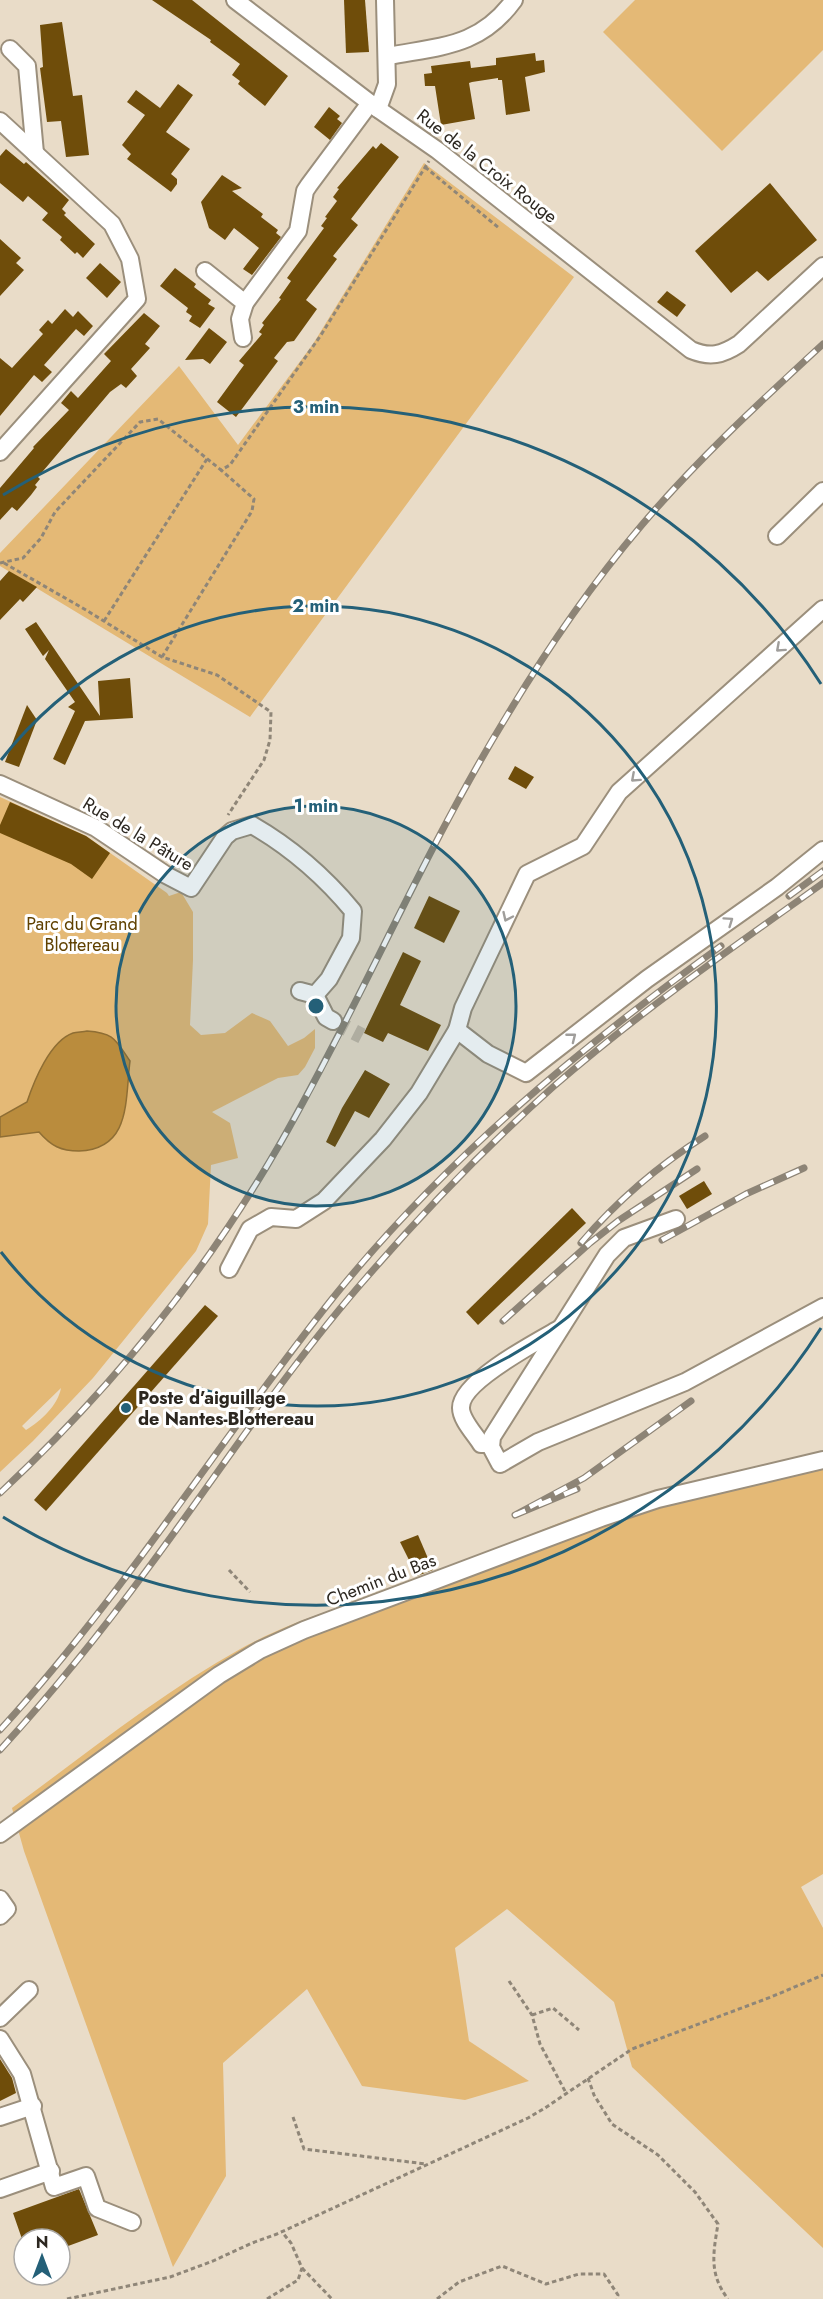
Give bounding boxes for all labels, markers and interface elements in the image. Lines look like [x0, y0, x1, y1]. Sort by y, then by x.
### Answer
street label: Rue de la Croix Rouge [411, 103, 563, 229]
text: 3 min [293, 394, 339, 420]
text: 2 min [292, 593, 340, 619]
one-way arrow [776, 641, 786, 652]
one-way arrow [631, 771, 641, 782]
street label: Rue de la Pâture [78, 791, 198, 877]
text: 1 min [294, 793, 338, 819]
one-way arrow [502, 910, 514, 921]
park label: Parc du Grand Blottereau [26, 911, 138, 958]
one-way arrow [722, 917, 733, 928]
centre of rings [306, 996, 326, 1016]
one-way arrow [565, 1034, 576, 1045]
place label: Poste d’aiguillage de Nantes-Blottereau [138, 1385, 314, 1432]
marker: Poste d’aiguillage de Nantes-Blottereau [119, 1401, 133, 1415]
street label: Chemin du Bas [322, 1547, 440, 1613]
north arrow [12, 2227, 72, 2287]
text: N [36, 2231, 48, 2254]

